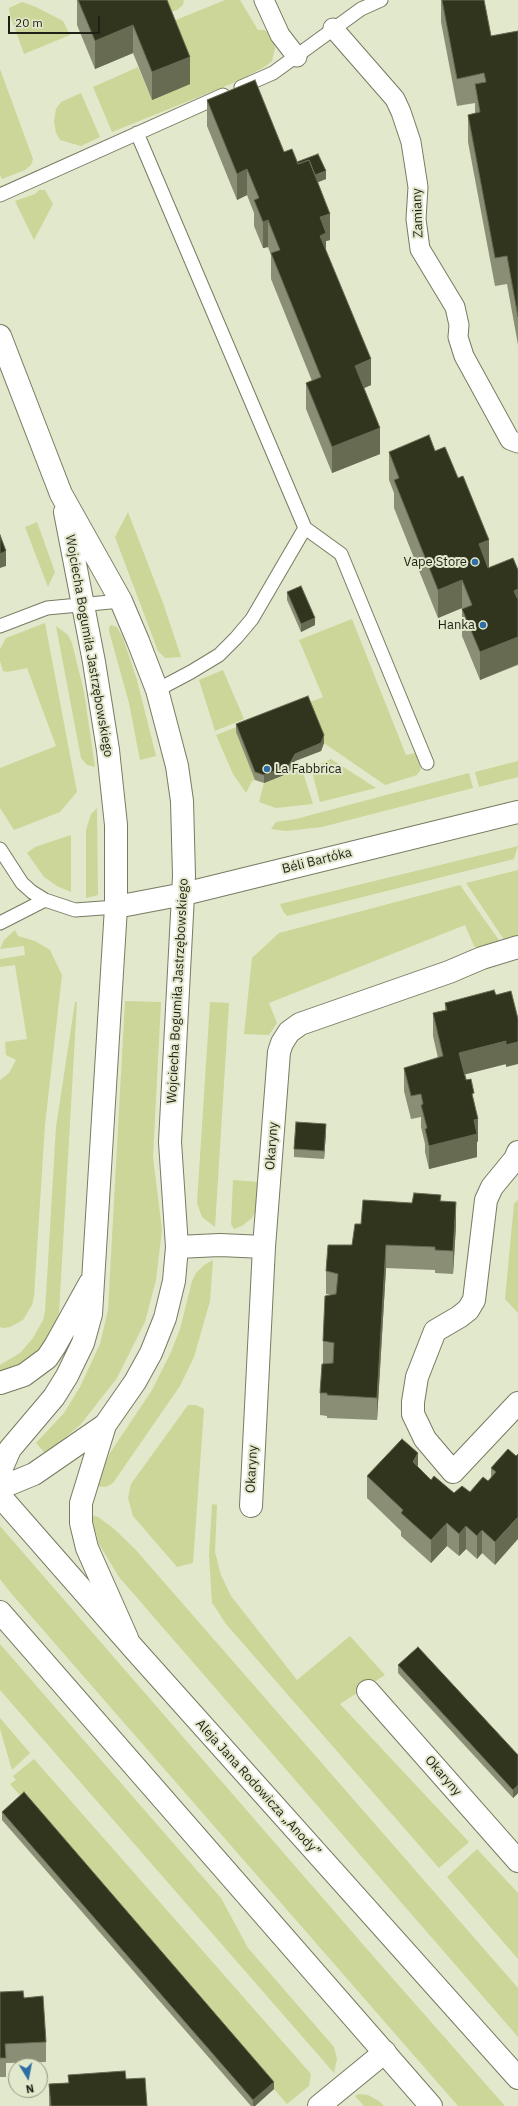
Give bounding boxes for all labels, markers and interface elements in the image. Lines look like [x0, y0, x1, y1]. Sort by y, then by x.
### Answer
scale bar [10, 8, 102, 34]
text: 20 m [15, 15, 43, 30]
street label: Zamiany [409, 188, 427, 238]
street label: Wojciecha Bogumiła Jastrzębowskiego [62, 534, 116, 758]
place label: Vape Store [404, 554, 467, 570]
marker: Vape Store [470, 557, 480, 567]
place label: Hanka [438, 617, 475, 633]
marker: Hanka [478, 620, 488, 630]
place label: La Fabbrica [275, 761, 342, 777]
marker: La Fabbrica [262, 764, 272, 774]
street label: Béli Bartóka [281, 845, 353, 877]
street label: Wojciecha Bogumiła Jastrzębowskiego [164, 878, 192, 1104]
street label: Okaryny [263, 1121, 281, 1171]
street label: Okaryny [243, 1445, 261, 1493]
street label: Aleja Jana Rodowicza „Anody” [192, 1716, 324, 1860]
street label: Okaryny [421, 1753, 465, 1799]
north arrow [8, 2058, 48, 2098]
text: N [25, 2081, 35, 2096]

